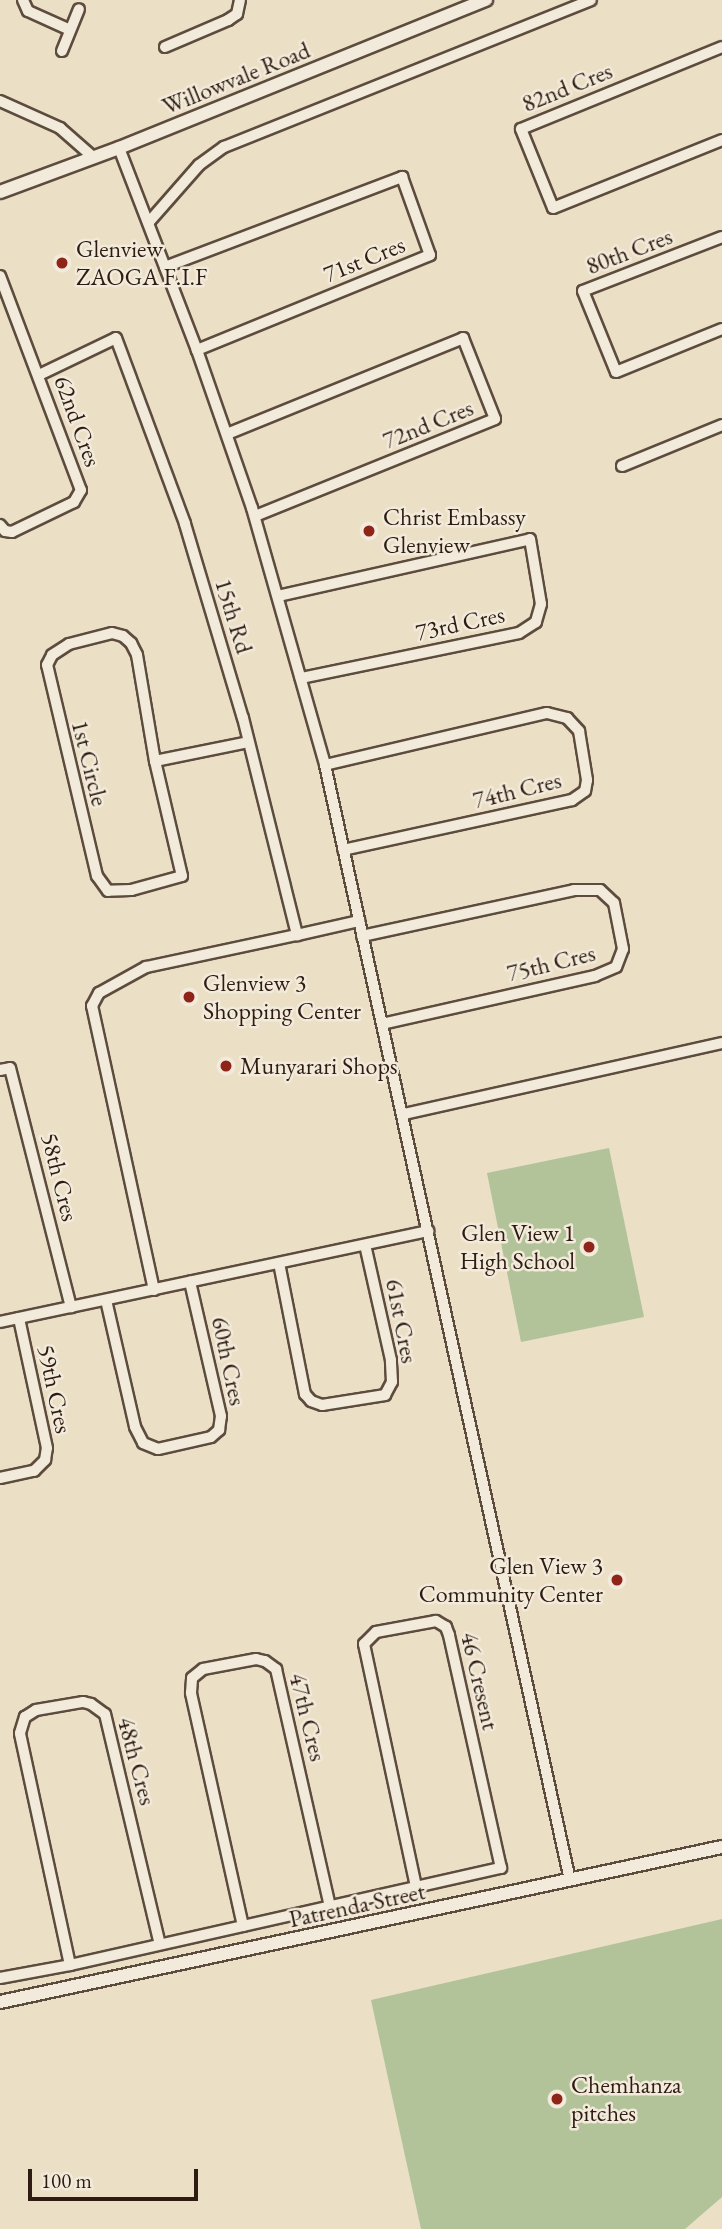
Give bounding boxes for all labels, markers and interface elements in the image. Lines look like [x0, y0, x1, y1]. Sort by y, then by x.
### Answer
street label: Willowvale Road [158, 35, 314, 121]
street label: 82nd Cres [518, 56, 616, 118]
street label: 80th Cres [582, 221, 676, 281]
street label: 71st Cres [319, 230, 409, 288]
place label: Glenview ZAOGA F.I.F [76, 235, 207, 291]
marker: Glenview ZAOGA F.I.F [54, 255, 70, 271]
street label: 62nd Cres [48, 372, 108, 470]
street label: 72nd Cres [379, 393, 477, 455]
place label: Christ Embassy Glenview [383, 503, 526, 559]
marker: Christ Embassy Glenview [361, 523, 377, 539]
street label: 15th Rd [209, 575, 259, 657]
street label: 73rd Cres [413, 600, 507, 646]
street label: 1st Circle [65, 717, 115, 809]
street label: 74th Cres [470, 765, 564, 815]
street label: 75th Cres [504, 938, 598, 988]
place label: Glenview 3 Shopping Center [203, 969, 361, 1025]
marker: Glenview 3 Shopping Center [181, 989, 197, 1005]
place label: Munyarari Shops [240, 1052, 398, 1080]
marker: Munyarari Shops [218, 1058, 234, 1074]
street label: 58th Cres [35, 1130, 85, 1224]
place label: Glen View 1 High School [460, 1219, 575, 1275]
marker: Glen View 1 High School [581, 1239, 597, 1255]
street label: 61st Cres [380, 1276, 424, 1366]
street label: 60th Cres [206, 1314, 252, 1408]
street label: 59th Cres [32, 1342, 78, 1436]
place label: Glen View 3 Community Center [419, 1552, 603, 1608]
marker: Glen View 3 Community Center [609, 1572, 625, 1588]
street label: 46 Cresent [455, 1629, 505, 1733]
street label: 47th Cres [283, 1670, 333, 1764]
street label: 48th Cres [111, 1714, 163, 1808]
street label: Patrenda Street [286, 1877, 428, 1933]
place label: Chemhanza pitches [571, 2071, 682, 2127]
marker: Chemhanza pitches [549, 2091, 565, 2107]
scale bar [32, 2156, 201, 2200]
text: 100 m [41, 2167, 92, 2194]

